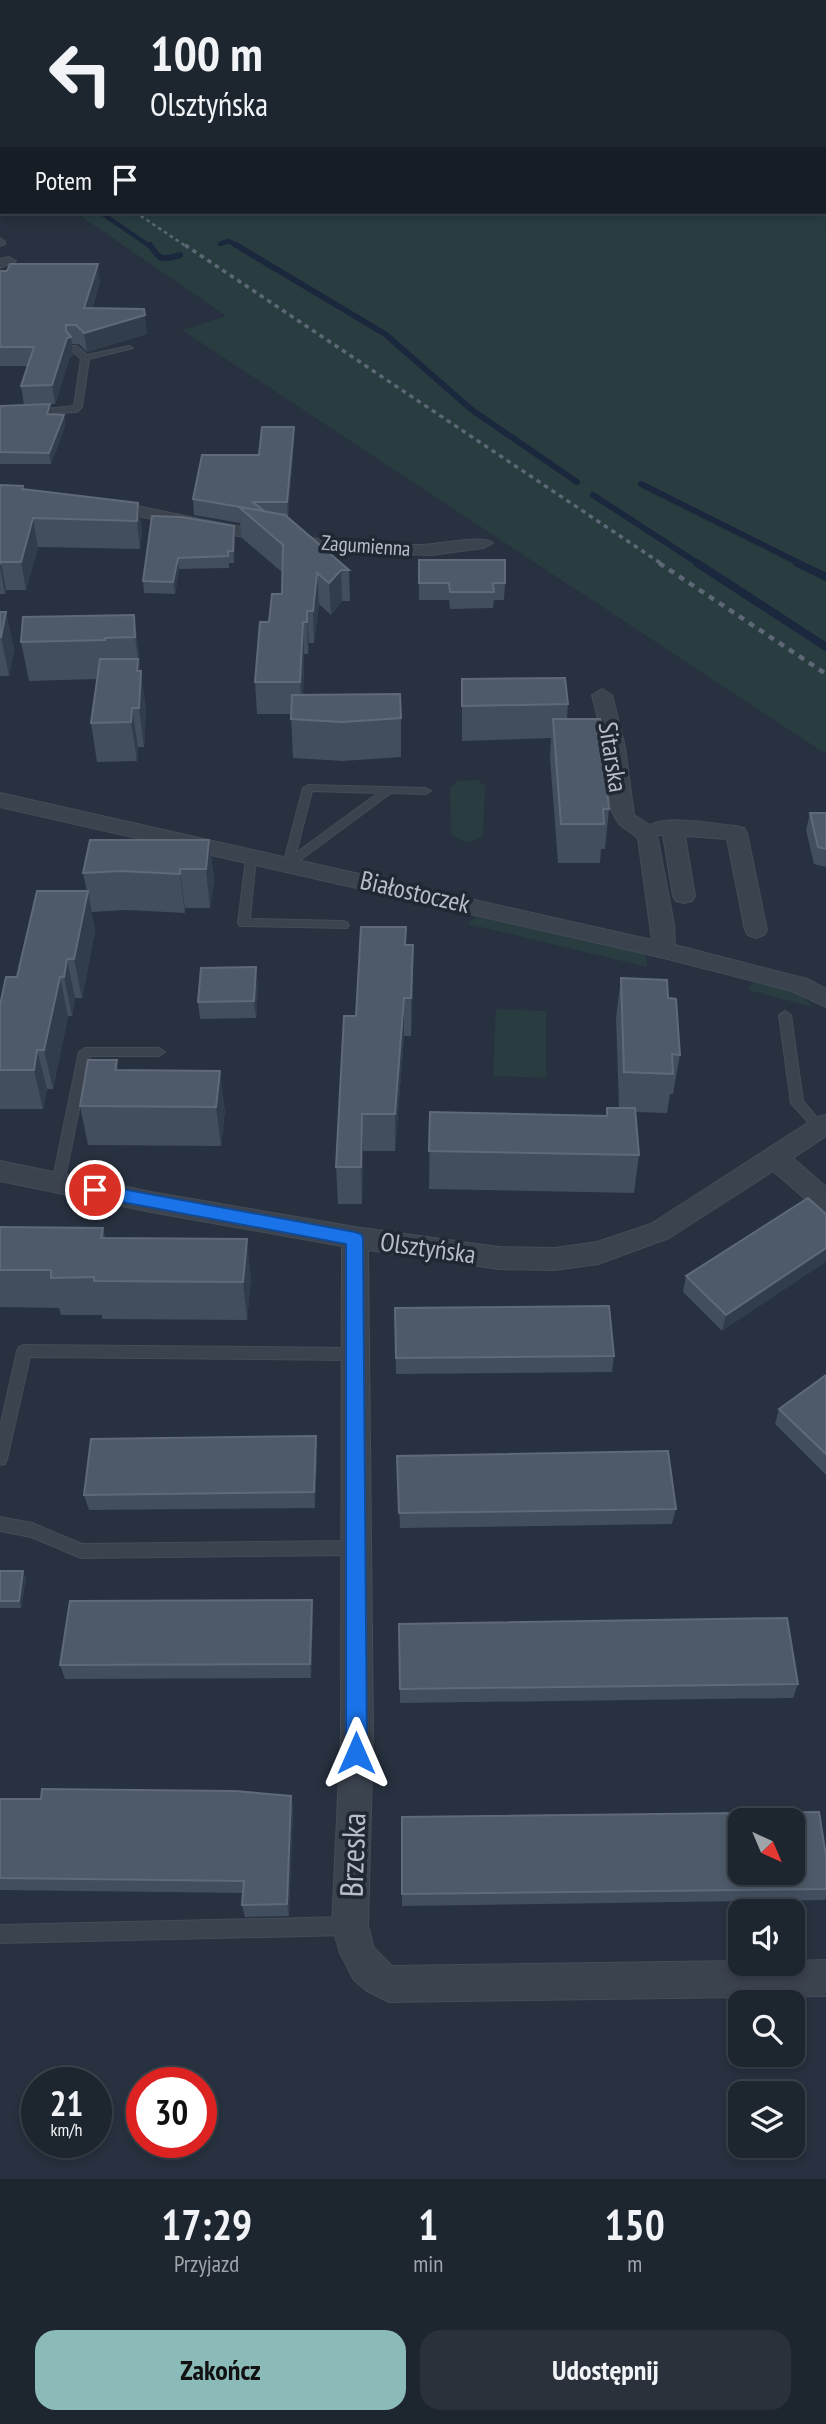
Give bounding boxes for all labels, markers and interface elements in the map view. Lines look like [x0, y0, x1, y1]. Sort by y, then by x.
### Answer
text: 100 m [150, 21, 263, 85]
icon: left [35, 28, 126, 119]
text: Olsztyńska [150, 83, 268, 125]
icon: arrive [106, 161, 144, 199]
text: Potem [35, 164, 92, 197]
street label: Zagumienna [321, 529, 411, 562]
street label: Sitarska [592, 719, 635, 794]
street label: Białostoczek [357, 863, 473, 920]
pin [65, 1160, 125, 1220]
icon: arrive [76, 1171, 114, 1209]
street label: Olsztyńska [378, 1224, 478, 1271]
position arrow [319, 1716, 393, 1790]
north arrow [728, 1808, 805, 1885]
map controls [728, 1808, 805, 2158]
street label: Brzeska [330, 1812, 374, 1898]
button: sound [728, 1899, 805, 1976]
button: search [728, 1990, 805, 2067]
speed limit sign: 30 [126, 2067, 217, 2158]
text: 21 [50, 2080, 83, 2126]
button: layers [728, 2081, 805, 2158]
text: km/h [51, 2118, 82, 2141]
text: 17:29 [161, 2197, 252, 2252]
text: 1 [418, 2197, 438, 2252]
text: 150 [605, 2197, 665, 2252]
text: Przyjazd [174, 2249, 239, 2278]
text: min [413, 2249, 443, 2278]
text: m [627, 2249, 642, 2278]
button: Zakończ [35, 2330, 406, 2410]
button: Udostępnij [420, 2330, 791, 2410]

